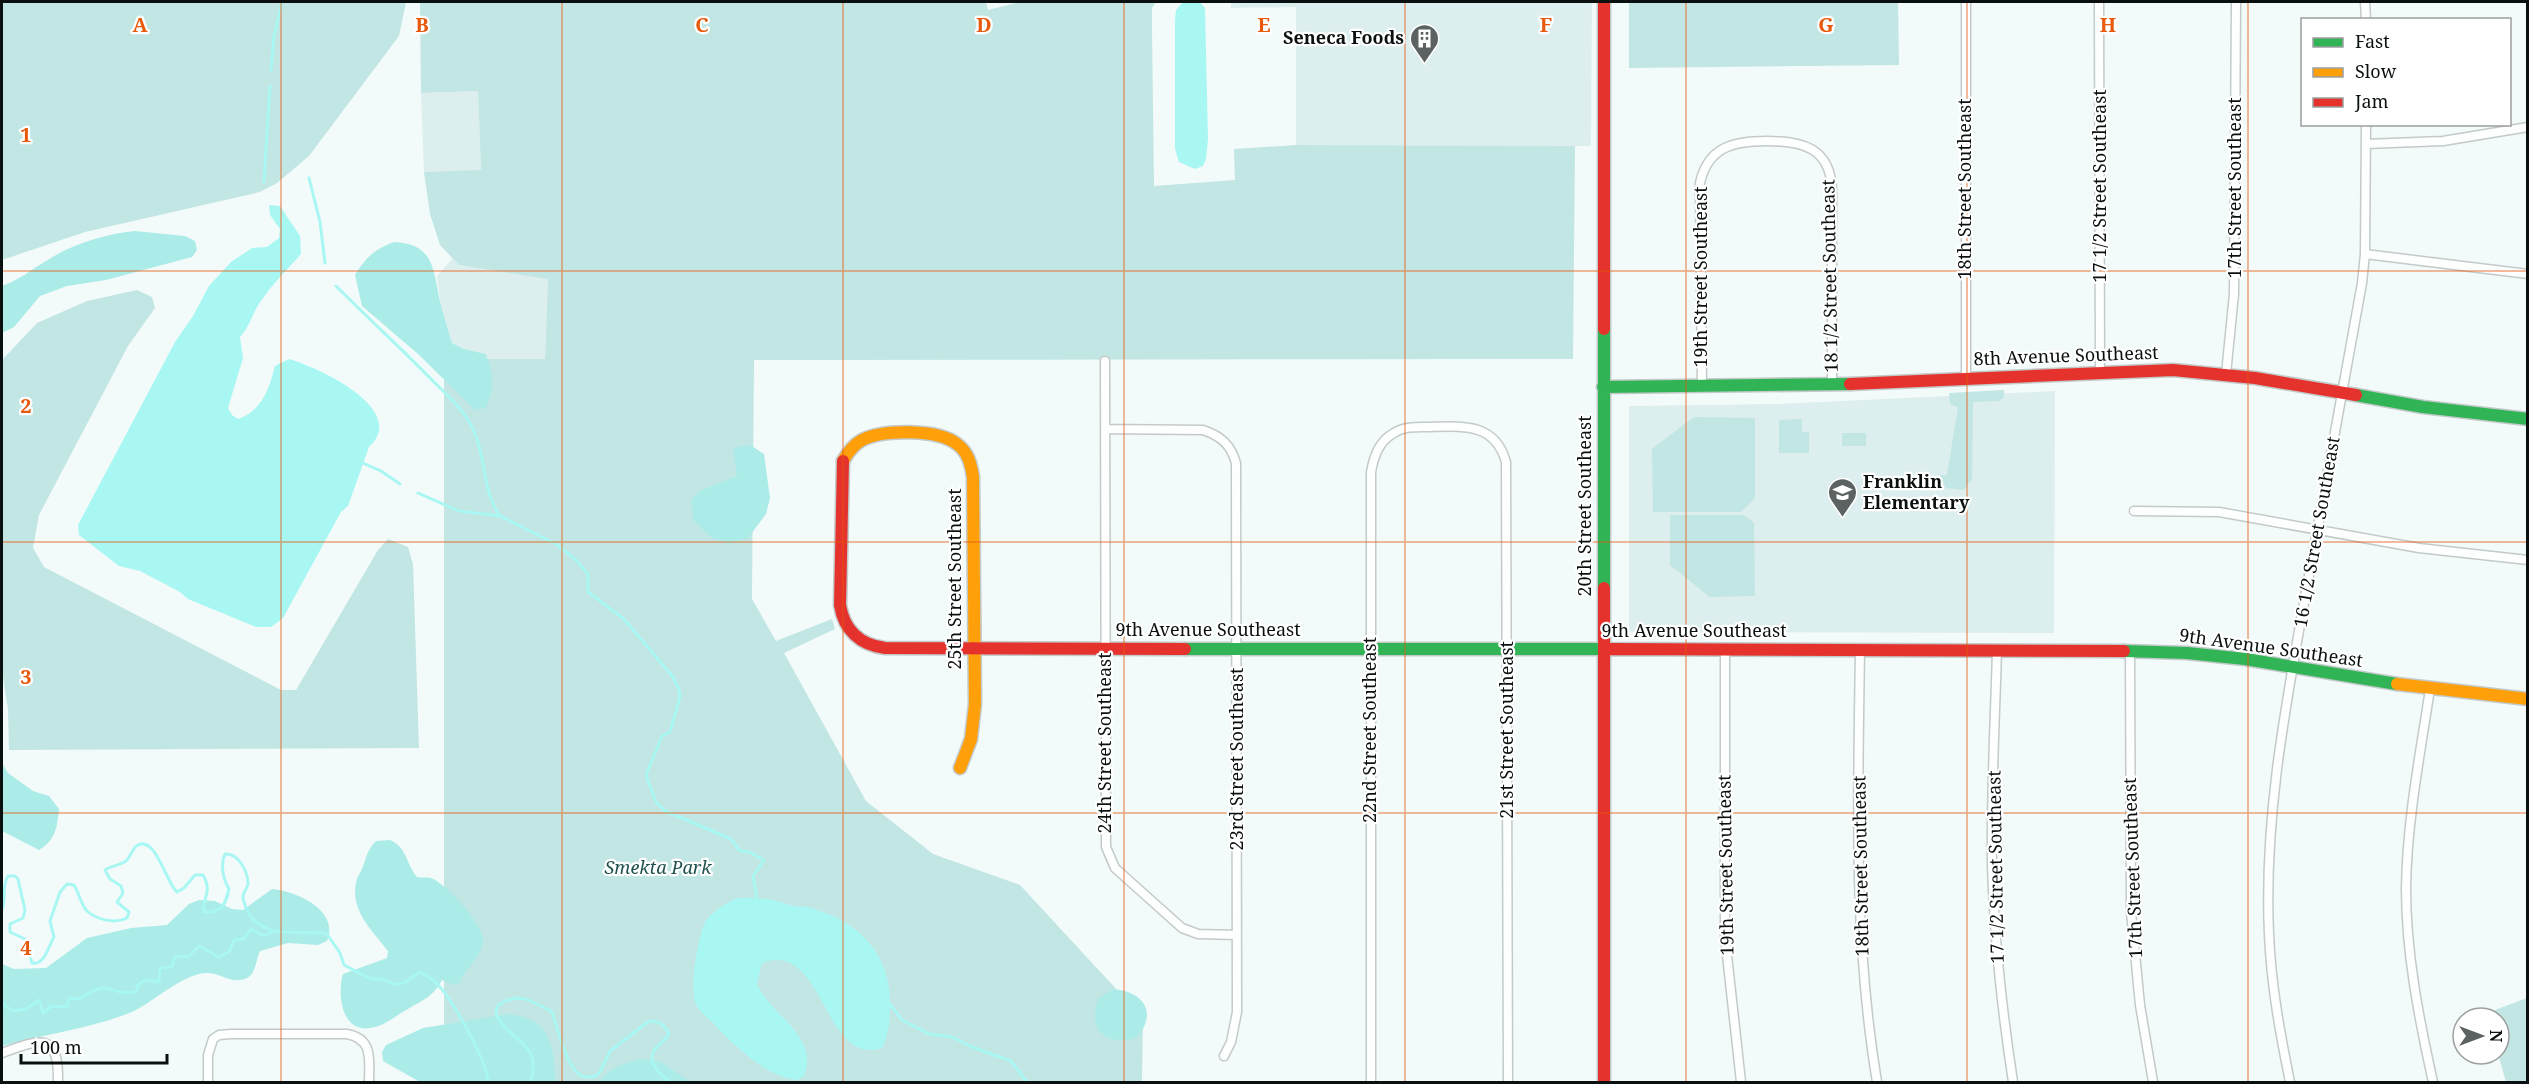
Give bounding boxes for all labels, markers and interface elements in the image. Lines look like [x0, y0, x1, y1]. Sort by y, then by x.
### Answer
text: A [132, 11, 148, 38]
text: B [415, 11, 429, 38]
text: C [695, 11, 709, 38]
text: D [976, 11, 992, 38]
text: E [1257, 11, 1271, 38]
text: F [1540, 11, 1552, 38]
text: G [1818, 11, 1834, 38]
text: H [2100, 11, 2116, 38]
legend [2301, 18, 2511, 126]
building icon: Seneca Foods [1409, 22, 1441, 64]
place label: Seneca Foods [1283, 25, 1404, 49]
text: Fast [2355, 29, 2390, 53]
text: Slow [2355, 59, 2397, 83]
street label: 17 1/2 Street Southeast [2087, 89, 2111, 283]
text: Jam [2354, 89, 2389, 113]
street label: 17th Street Southeast [2222, 97, 2246, 279]
street label: 18th Street Southeast [1952, 98, 1976, 280]
text: 1 [20, 121, 32, 148]
street label: 18 1/2 Street Southeast [1815, 179, 1843, 373]
street label: 19th Street Southeast [1688, 186, 1712, 368]
street label: 8th Avenue Southeast [1973, 340, 2159, 370]
text: 2 [20, 392, 32, 419]
street label: 20th Street Southeast [1572, 415, 1596, 597]
street label: 16 1/2 Street Southeast [2287, 435, 2345, 629]
place label: Franklin Elementary [1863, 469, 1970, 514]
school or university icon: Franklin Elementary [1826, 476, 1858, 518]
street label: 25th Street Southeast [942, 488, 966, 670]
street label: 9th Avenue Southeast [1115, 617, 1301, 641]
street label: 9th Avenue Southeast [1601, 618, 1787, 642]
street label: 9th Avenue Southeast [2178, 622, 2364, 672]
street label: 22nd Street Southeast [1357, 637, 1381, 823]
street label: 21st Street Southeast [1494, 641, 1518, 819]
street label: 24th Street Southeast [1092, 652, 1116, 834]
text: 3 [20, 663, 32, 690]
street label: 23rd Street Southeast [1224, 668, 1248, 850]
street label: 17 1/2 Street Southeast [1981, 770, 2009, 964]
street label: 19th Street Southeast [1711, 774, 1739, 956]
street label: 18th Street Southeast [1846, 775, 1874, 957]
street label: 17th Street Southeast [2117, 777, 2147, 959]
park label: Smekta Park [604, 855, 712, 879]
text: 4 [20, 934, 32, 961]
north arrow [2451, 1006, 2511, 1066]
scale bar [21, 1027, 166, 1065]
text: N [2485, 1030, 2507, 1043]
text: 100 m [30, 1035, 82, 1059]

